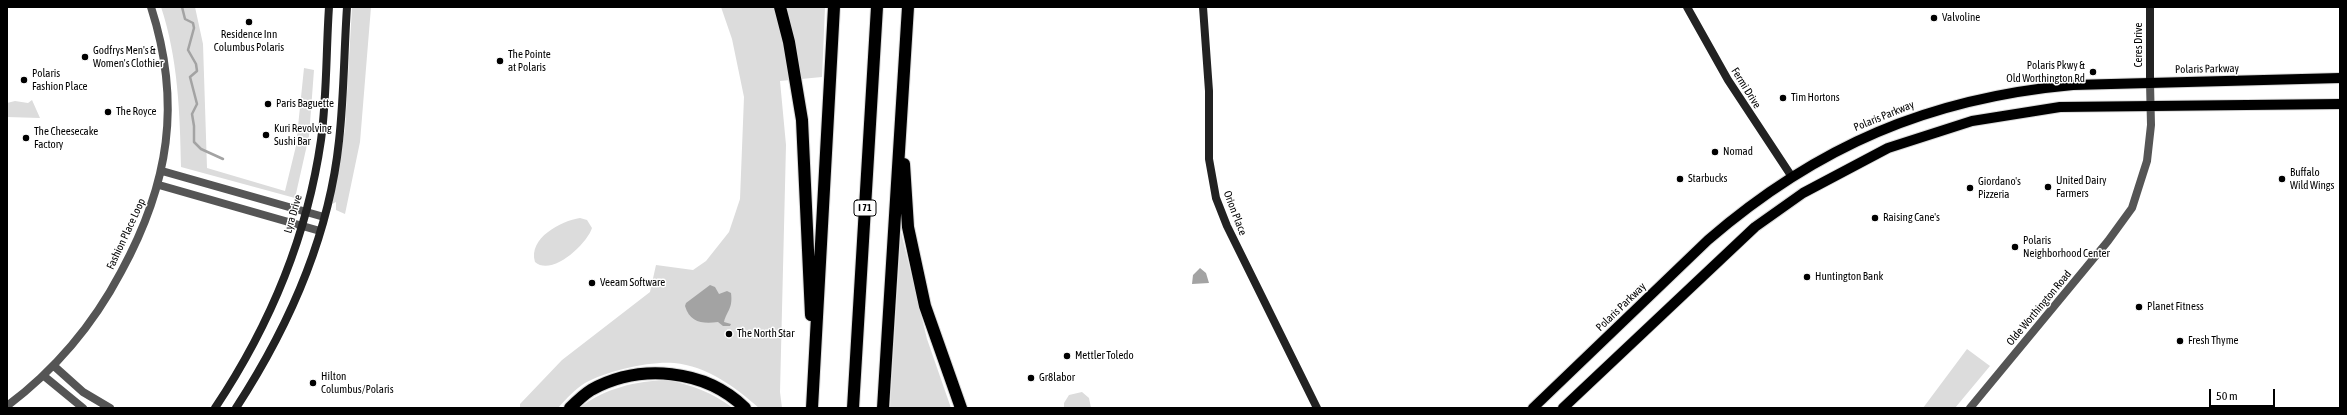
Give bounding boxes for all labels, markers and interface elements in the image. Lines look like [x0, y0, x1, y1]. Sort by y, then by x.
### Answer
place label: Valvoline [1942, 11, 1980, 25]
marker: Valvoline [1929, 13, 1939, 23]
marker: Residence Inn Columbus Polaris [244, 17, 254, 27]
street label: Ceres Drive [2132, 23, 2146, 67]
place label: Residence Inn Columbus Polaris [214, 28, 284, 54]
place label: Godfrys Men's & Women's Clothier [93, 44, 163, 70]
place label: The Pointe at Polaris [508, 48, 551, 74]
marker: Godfrys Men's & Women's Clothier [80, 52, 90, 62]
marker: The Pointe at Polaris [495, 56, 505, 66]
place label: Polaris Pkwy & Old Worthington Rd [2006, 59, 2085, 85]
street label: Polaris Parkway [2175, 62, 2239, 76]
street label: Fermi Drive [1728, 65, 1764, 111]
place label: Polaris Fashion Place [32, 67, 88, 93]
marker: Polaris Pkwy & Old Worthington Rd [2088, 67, 2098, 77]
marker: Polaris Fashion Place [19, 75, 29, 85]
place label: Tim Hortons [1791, 91, 1840, 105]
marker: Tim Hortons [1778, 93, 1788, 103]
place label: Paris Baguette [276, 97, 334, 111]
street label: Polaris Parkway [1852, 98, 1916, 134]
marker: Paris Baguette [263, 99, 273, 109]
place label: The Royce [116, 105, 156, 119]
marker: The Royce [103, 107, 113, 117]
place label: Kuri Revolving Sushi Bar [274, 122, 332, 148]
place label: The Cheesecake Factory [34, 125, 98, 151]
marker: Kuri Revolving Sushi Bar [261, 130, 271, 140]
marker: The Cheesecake Factory [21, 133, 31, 143]
place label: Nomad [1723, 145, 1753, 159]
marker: Nomad [1710, 147, 1720, 157]
place label: Buffalo Wild Wings [2290, 166, 2334, 192]
place label: Starbucks [1688, 172, 1727, 186]
marker: Starbucks [1675, 174, 1685, 184]
place label: United Dairy Farmers [2056, 174, 2107, 200]
marker: Buffalo Wild Wings [2277, 174, 2287, 184]
place label: Giordano's Pizzeria [1978, 175, 2021, 201]
marker: United Dairy Farmers [2043, 182, 2053, 192]
marker: Giordano's Pizzeria [1965, 183, 1975, 193]
street label: Orion Place [1220, 189, 1250, 237]
street label: Lyra Drive [281, 193, 305, 235]
street label: Fashion Place Loop [104, 196, 148, 272]
road number: I 71 [854, 200, 876, 216]
place label: Raising Cane's [1883, 211, 1940, 225]
marker: Raising Cane's [1870, 213, 1880, 223]
place label: Polaris Neighborhood Center [2023, 234, 2110, 260]
marker: Polaris Neighborhood Center [2010, 242, 2020, 252]
street label: Olde Worthington Road [2004, 268, 2074, 348]
place label: Huntington Bank [1815, 270, 1883, 284]
marker: Huntington Bank [1802, 272, 1812, 282]
place label: Veeam Software [600, 276, 665, 290]
marker: Veeam Software [587, 278, 597, 288]
street label: Polaris Parkway [1593, 280, 1649, 334]
place label: Planet Fitness [2147, 300, 2204, 314]
marker: Planet Fitness [2134, 302, 2144, 312]
place label: The North Star [737, 327, 794, 341]
marker: The North Star [724, 329, 734, 339]
place label: Fresh Thyme [2188, 334, 2239, 348]
marker: Fresh Thyme [2175, 336, 2185, 346]
place label: Mettler Toledo [1075, 349, 1134, 363]
marker: Mettler Toledo [1062, 351, 1072, 361]
place label: Hilton Columbus/Polaris [321, 370, 394, 396]
place label: Gr8labor [1039, 371, 1075, 385]
marker: Gr8labor [1026, 373, 1036, 383]
marker: Hilton Columbus/Polaris [308, 378, 318, 388]
scale bar [2211, 381, 2277, 407]
text: 50 m [2216, 389, 2238, 403]

